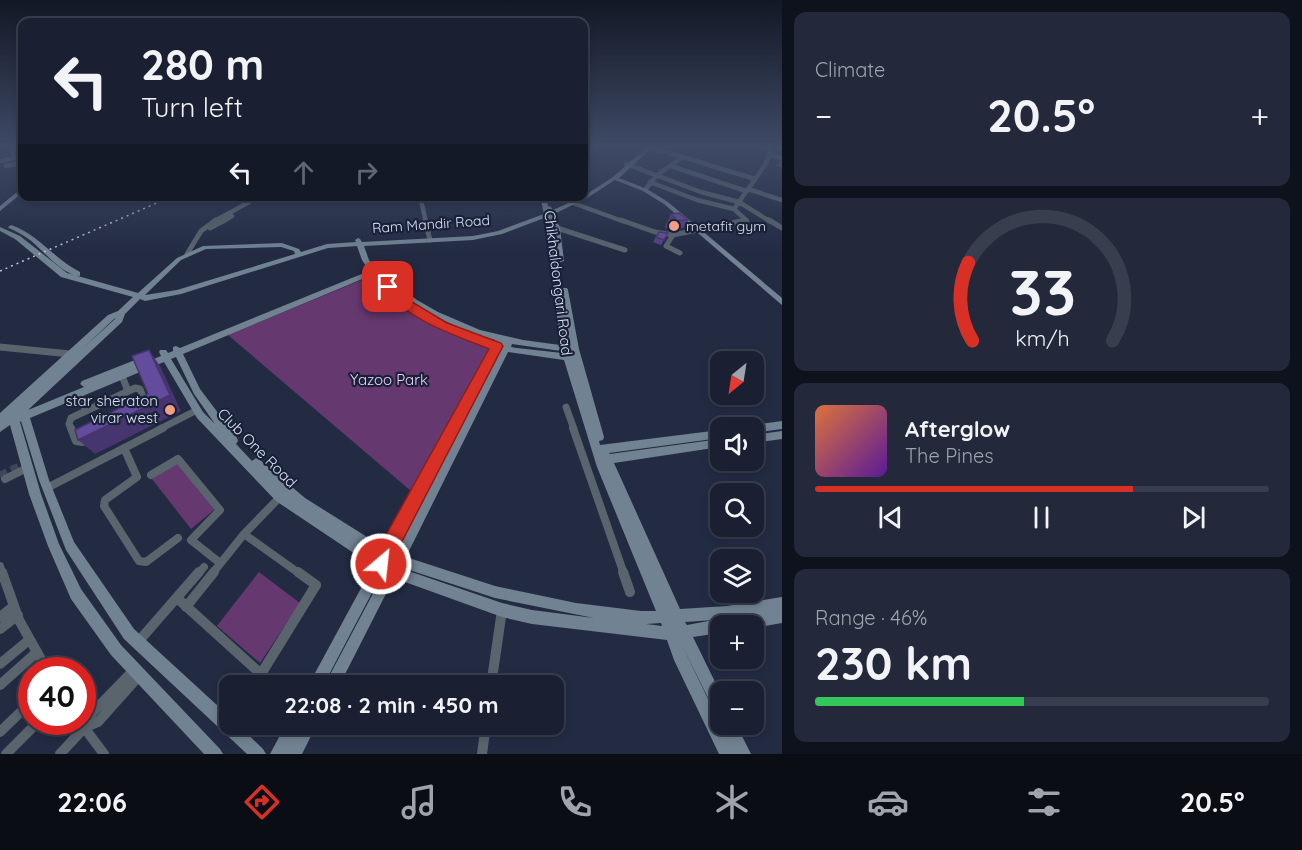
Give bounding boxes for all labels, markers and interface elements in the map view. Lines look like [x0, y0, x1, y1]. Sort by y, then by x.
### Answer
text: 280 m [141, 38, 264, 91]
icon: left [42, 42, 120, 120]
text: Climate [815, 57, 885, 82]
text: 20.5° [987, 87, 1095, 143]
text: Turn left [141, 90, 243, 124]
text: − [815, 95, 832, 136]
text: + [1250, 95, 1269, 136]
icon: left [224, 156, 257, 189]
icon: ahead [287, 156, 320, 189]
icon: right [350, 156, 383, 189]
street label: Chikhaldongari Road [540, 209, 577, 356]
street label: Ram Mandir Road [371, 211, 491, 237]
place label: metafit gym [686, 217, 766, 235]
marker: metafit gym [667, 219, 681, 233]
text: 33 [1008, 253, 1076, 331]
pin [362, 261, 413, 312]
icon: arrive [371, 270, 404, 303]
text: km/h [1015, 326, 1069, 352]
north arrow [710, 351, 764, 405]
map controls [710, 351, 764, 735]
park label: Yazoo Park [350, 370, 428, 389]
place label: star sheraton virar west [65, 391, 158, 427]
marker: star sheraton virar west [163, 403, 177, 417]
street label: Club One Road [214, 404, 301, 491]
text: Afterglow [905, 415, 1010, 443]
button: sound [710, 417, 764, 471]
text: The Pines [905, 443, 994, 468]
button: search [710, 483, 764, 537]
icon: previous [874, 501, 907, 534]
icon: pause [1025, 501, 1058, 534]
icon: next [1177, 501, 1210, 534]
position arrow [349, 532, 413, 596]
button: layers [710, 549, 764, 603]
text: Range · 46% [815, 605, 927, 630]
button: + [710, 615, 764, 669]
text: 230 km [815, 635, 972, 691]
speed limit sign: 40 [18, 657, 96, 735]
button: − [710, 681, 764, 735]
text: 22:08 · 2 min · 450 m [285, 691, 498, 719]
icon: directions [241, 781, 283, 823]
icon: music [398, 781, 440, 823]
icon: phone [554, 781, 596, 823]
icon: climate [711, 781, 753, 823]
icon: car [867, 781, 909, 823]
icon: filters [1023, 781, 1065, 823]
text: 22:06 [57, 785, 127, 819]
text: 20.5° [1180, 785, 1245, 819]

